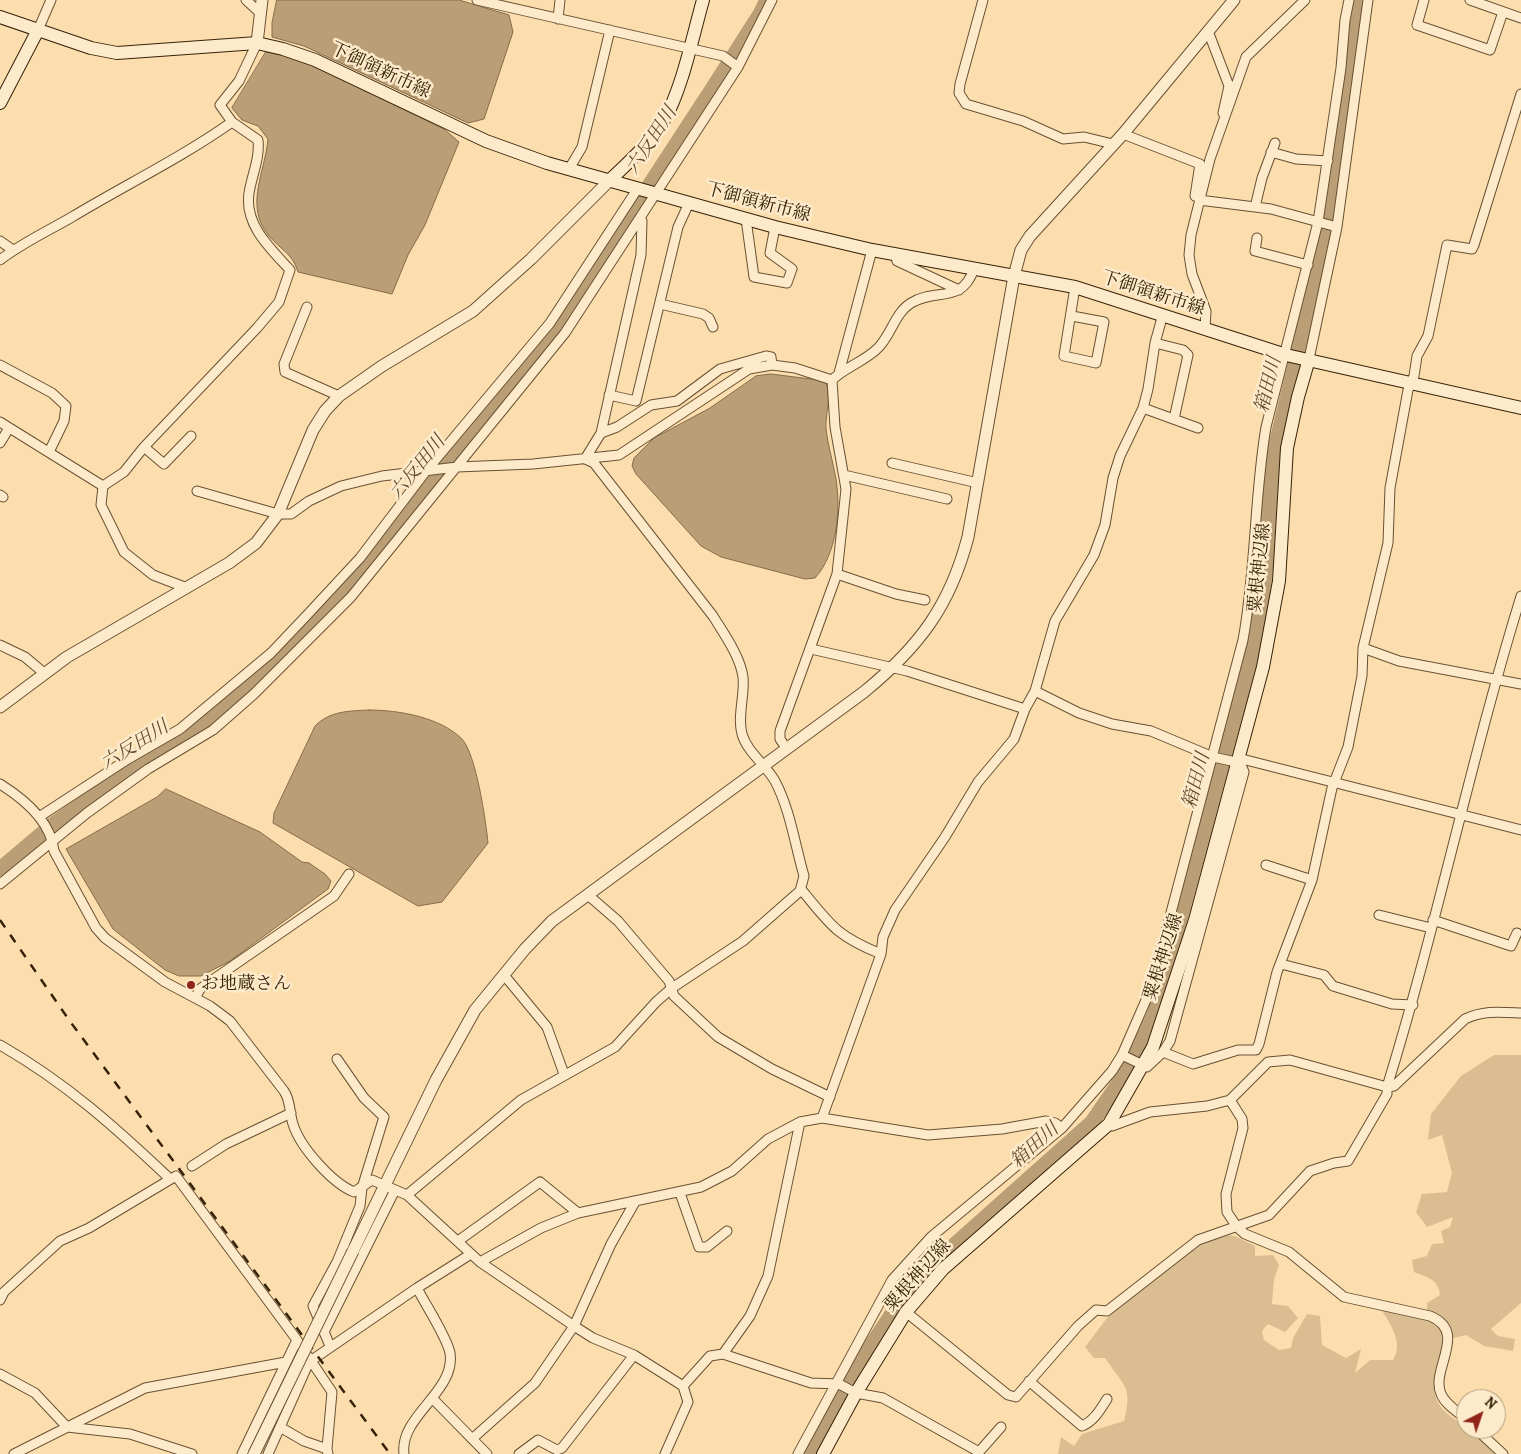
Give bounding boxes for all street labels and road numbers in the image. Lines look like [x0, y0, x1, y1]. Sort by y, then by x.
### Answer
street label: 下御領新市線 [326, 38, 434, 104]
street label: 下御領新市線 [703, 179, 813, 227]
street label: 下御領新市線 [1098, 267, 1208, 321]
street label: 粟根神辺線 [1245, 522, 1275, 614]
street label: 粟根神辺線 [1140, 911, 1188, 1003]
street label: 粟根神辺線 [880, 1235, 956, 1317]

